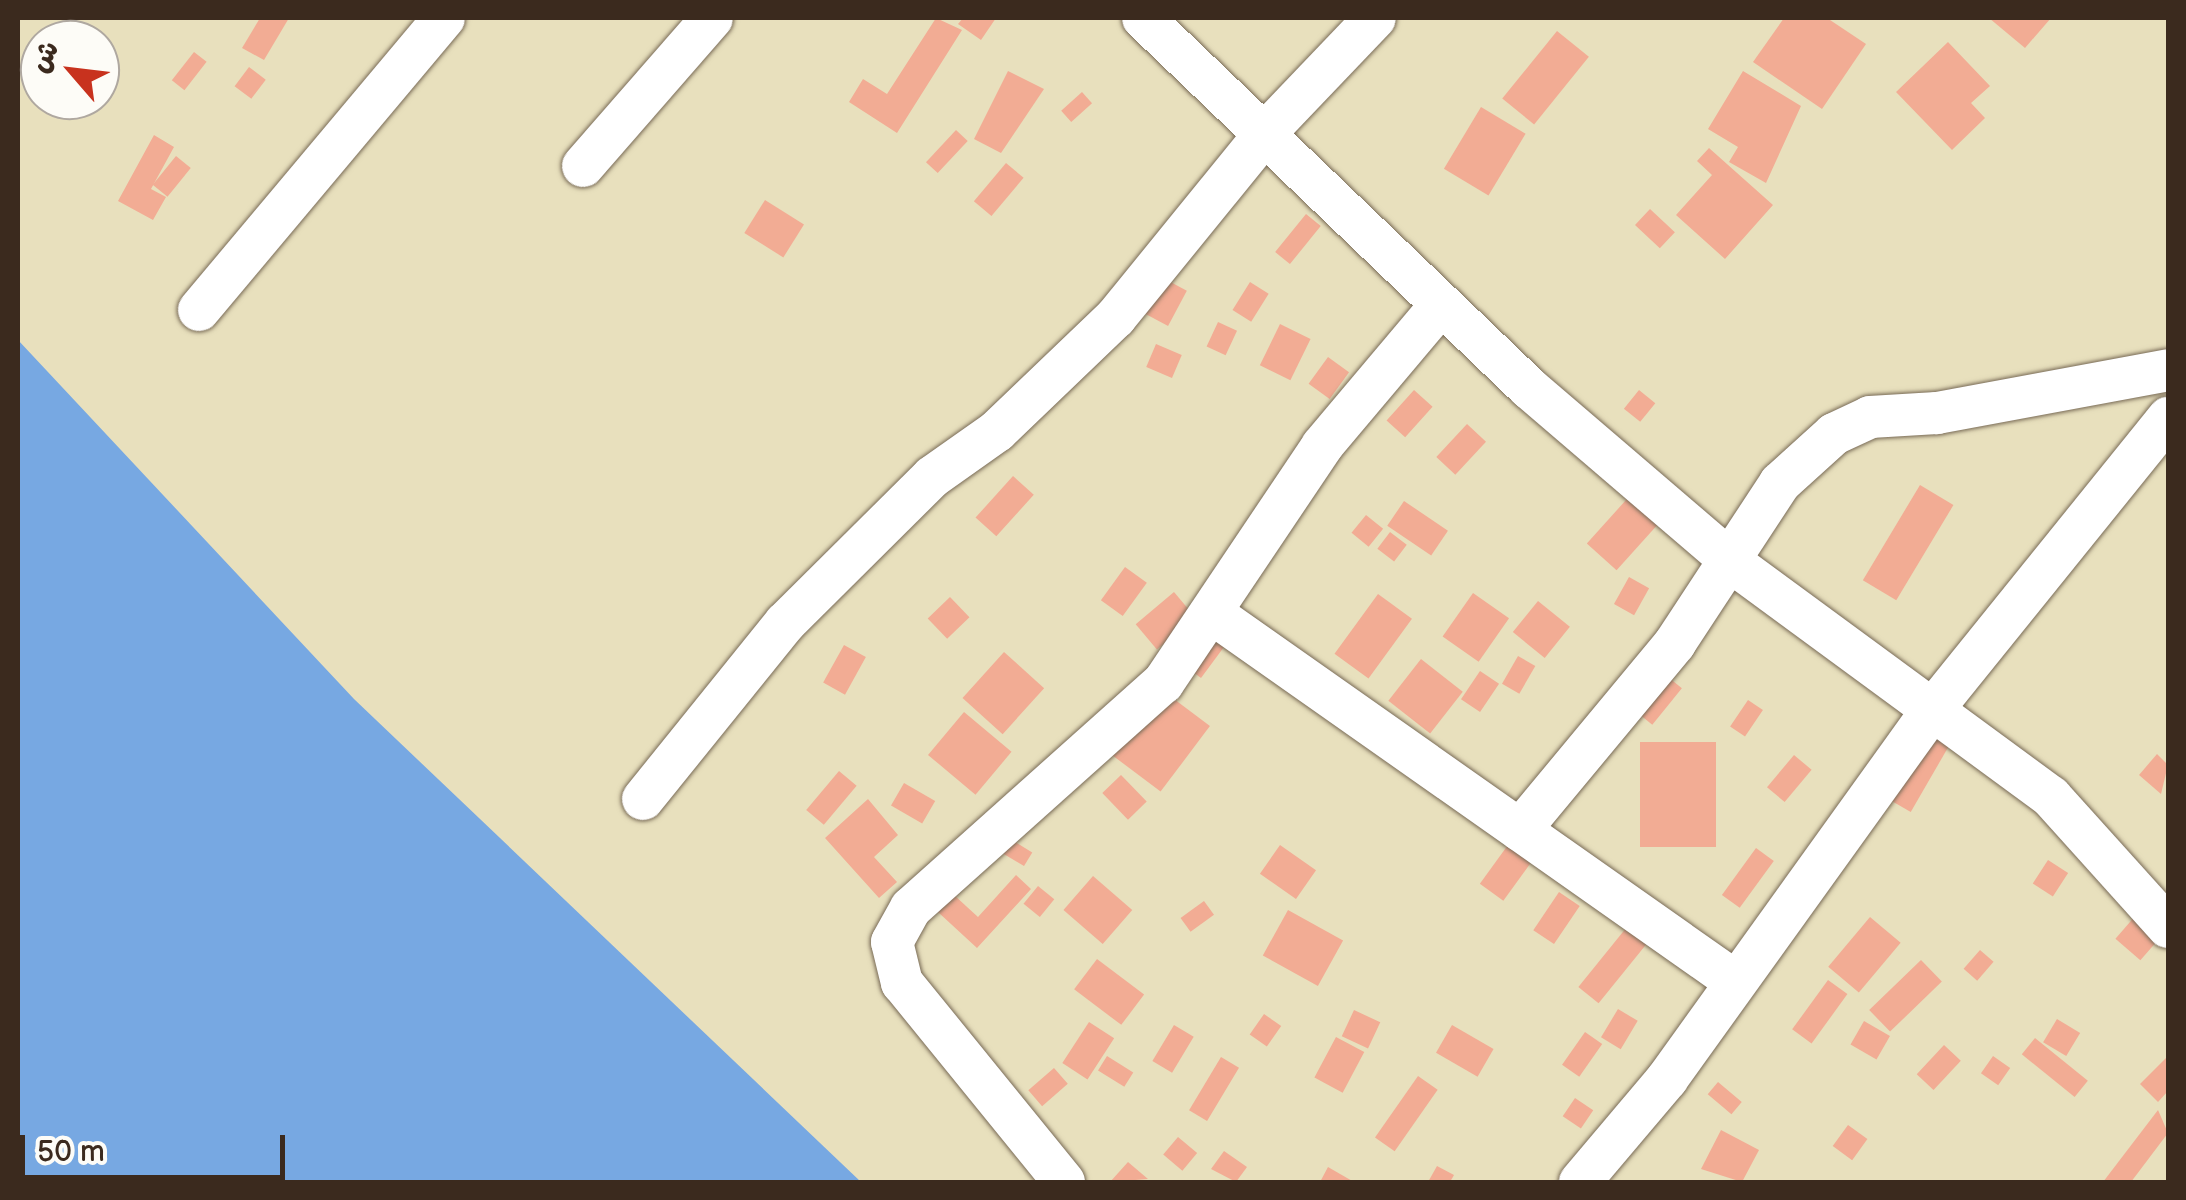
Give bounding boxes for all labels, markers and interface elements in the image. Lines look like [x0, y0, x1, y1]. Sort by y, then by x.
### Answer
north arrow [20, 20, 120, 120]
text: ش [23, 35, 67, 78]
scale bar [25, 1115, 290, 1177]
text: 50 m [37, 1134, 105, 1170]

